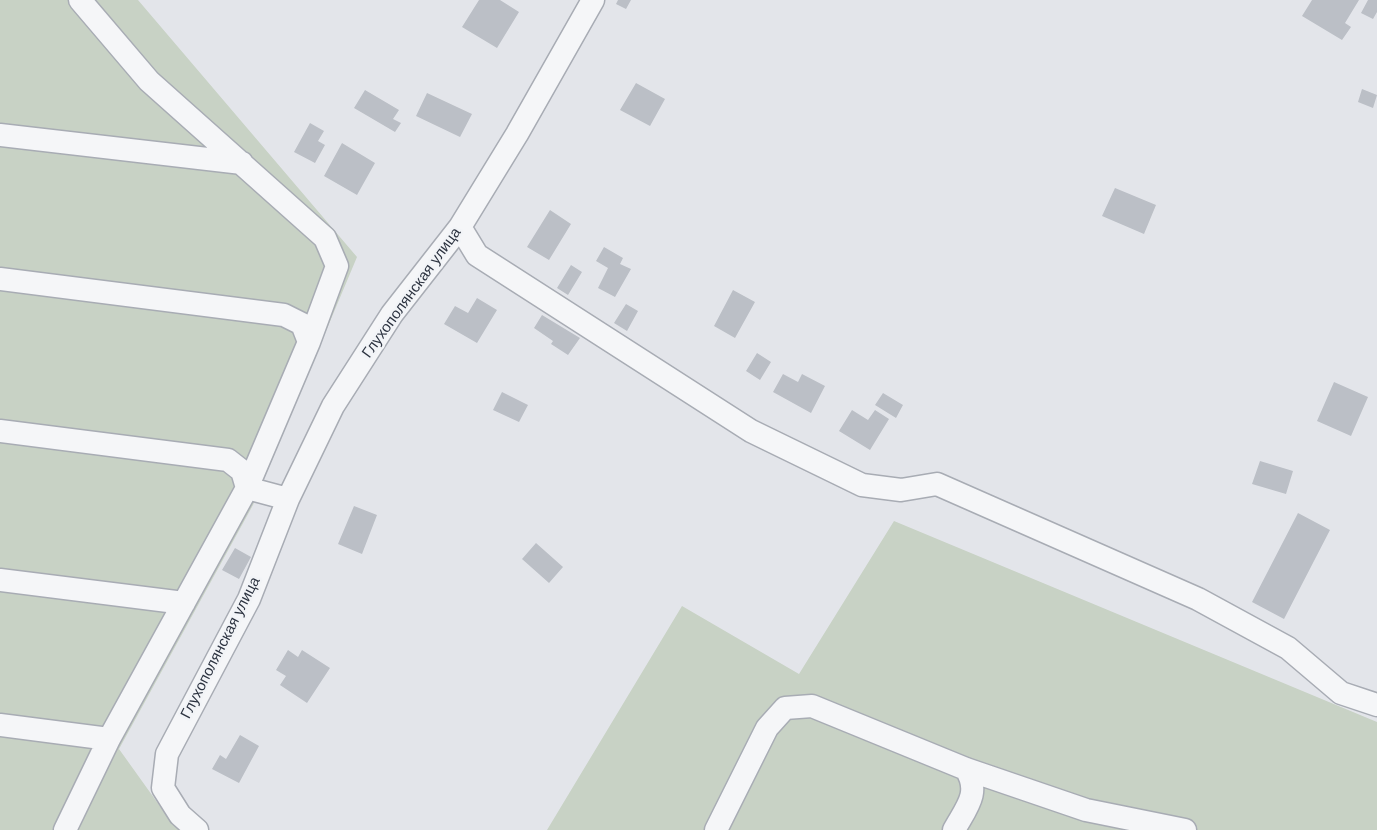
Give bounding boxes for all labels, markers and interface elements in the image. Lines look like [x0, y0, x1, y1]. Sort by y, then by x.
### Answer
street label: Глухополянская улица [359, 224, 465, 362]
street label: Глухополянская улица [177, 574, 265, 722]

